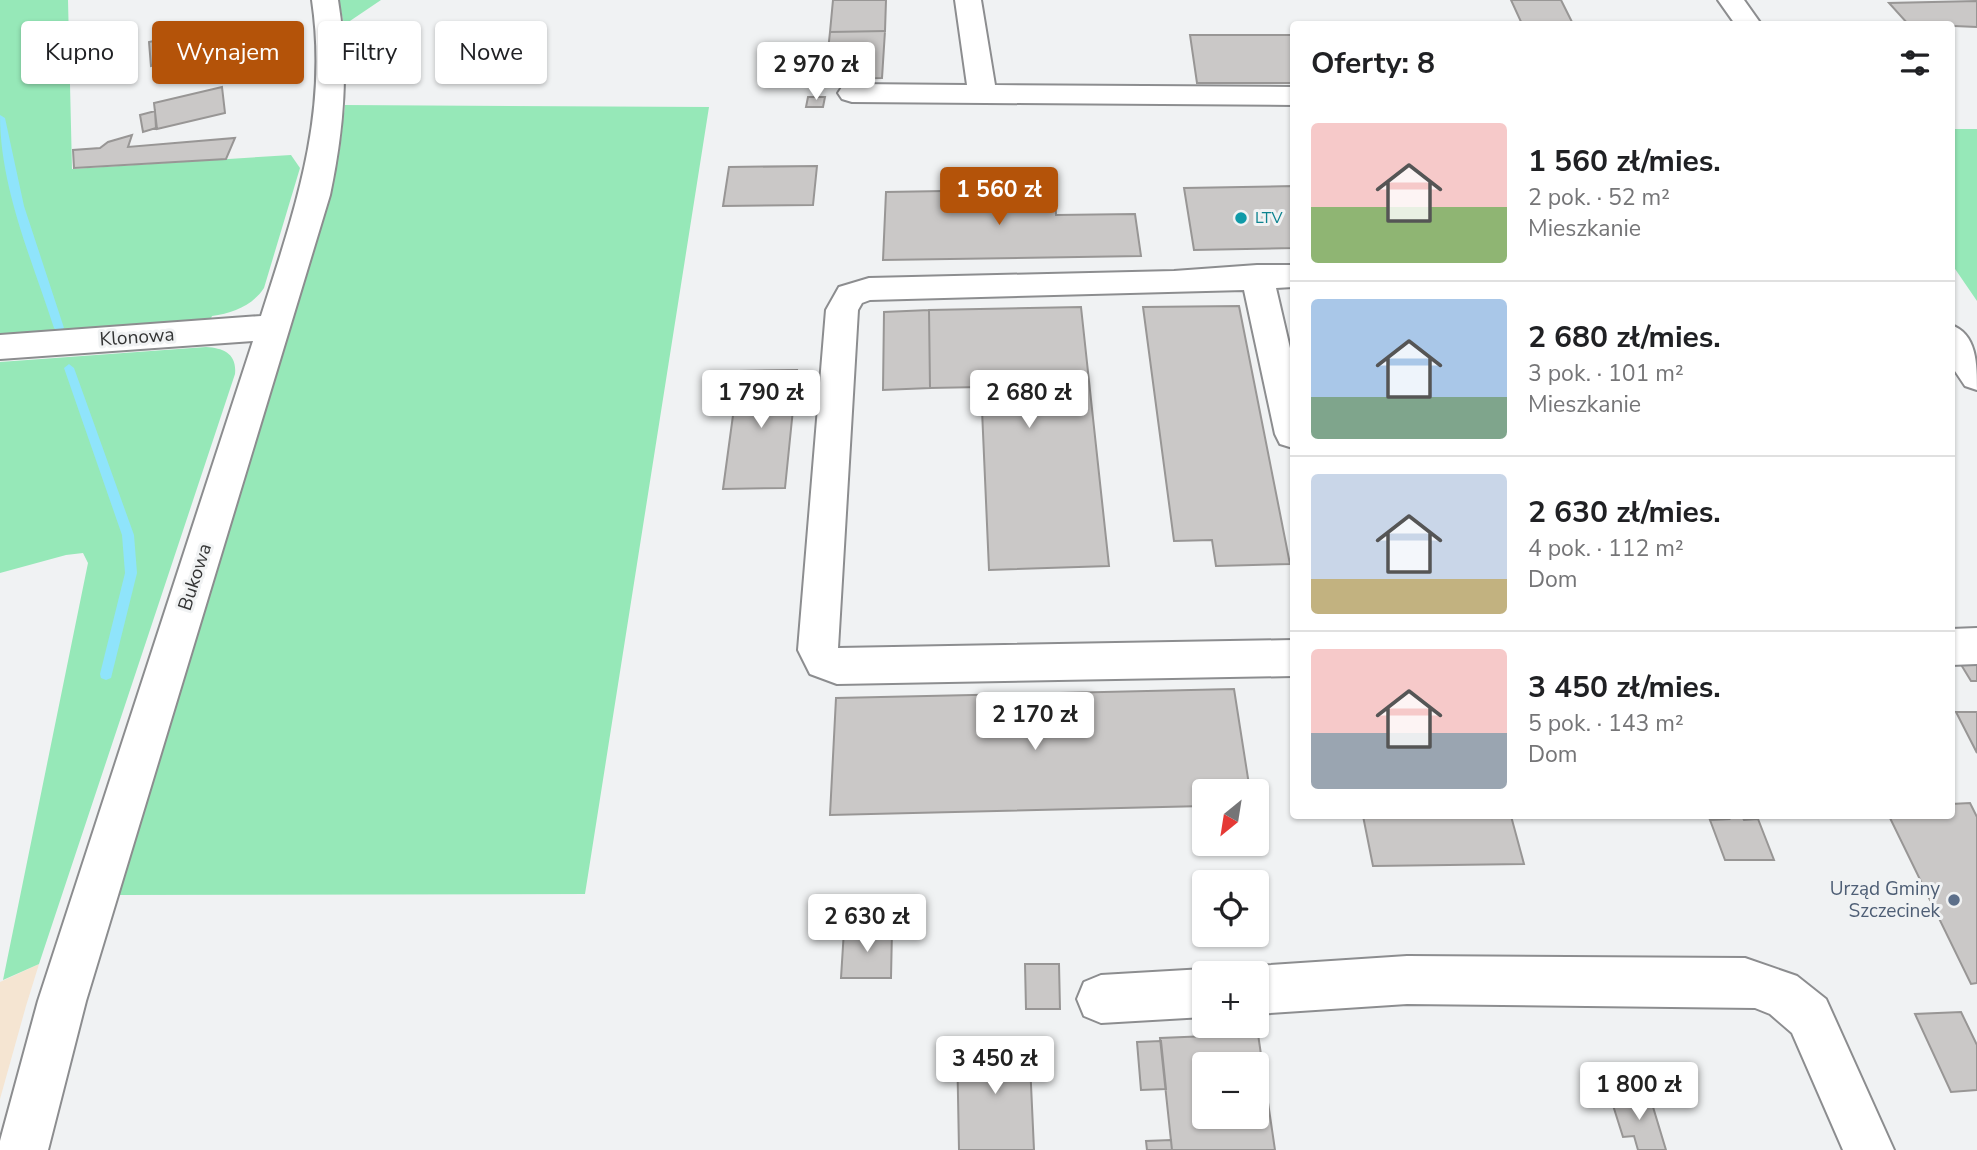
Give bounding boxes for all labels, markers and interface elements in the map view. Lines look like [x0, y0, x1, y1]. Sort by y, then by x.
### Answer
chip: Kupno [21, 21, 138, 84]
chip: Wynajem [152, 21, 304, 84]
chip: Filtry [318, 21, 421, 84]
chip: Nowe [435, 21, 547, 84]
pin: 2 970 zł [744, 42, 888, 102]
text: Oferty: 8 [1311, 43, 1435, 84]
icon: filters [1896, 44, 1934, 82]
text: 2 970 zł [773, 49, 859, 80]
text: 1 560 zł/mies. [1528, 141, 1721, 182]
icon: home [1367, 151, 1451, 235]
pin: 1 560 zł [927, 168, 1071, 227]
text: 1 560 zł [956, 174, 1042, 205]
text: 2 pok. · 52 m² [1528, 182, 1670, 213]
place label: LTV [1255, 207, 1283, 229]
marker: LTV [1233, 210, 1249, 226]
text: Mieszkanie [1528, 213, 1641, 244]
text: 2 680 zł/mies. [1528, 317, 1721, 358]
street label: Klonowa [99, 321, 175, 353]
icon: home [1367, 327, 1451, 411]
text: 3 pok. · 101 m² [1528, 358, 1684, 389]
pin: 1 790 zł [689, 370, 833, 430]
pin: 2 680 zł [957, 370, 1101, 430]
text: 1 790 zł [718, 377, 804, 408]
text: 2 680 zł [986, 377, 1072, 408]
text: Mieszkanie [1528, 389, 1641, 420]
text: 2 630 zł/mies. [1528, 492, 1721, 533]
icon: home [1367, 502, 1451, 586]
text: 4 pok. · 112 m² [1528, 533, 1684, 564]
street label: Bukowa [172, 540, 218, 614]
text: Dom [1528, 564, 1578, 595]
text: 3 450 zł/mies. [1528, 667, 1721, 708]
icon: home [1367, 677, 1451, 761]
pin: 2 170 zł [963, 692, 1107, 752]
text: 2 170 zł [992, 699, 1078, 730]
text: 5 pok. · 143 m² [1528, 708, 1684, 739]
text: Dom [1528, 739, 1578, 770]
north arrow [1192, 779, 1269, 856]
map controls [1192, 779, 1269, 1129]
button: locate [1192, 870, 1269, 947]
place label: Urząd Gminy Szczecinek [1830, 876, 1940, 924]
marker: Urząd Gminy Szczecinek [1946, 892, 1962, 908]
pin: 2 630 zł [795, 894, 939, 954]
text: 2 630 zł [824, 901, 910, 932]
button: + [1192, 961, 1269, 1038]
pin: 3 450 zł [923, 1036, 1067, 1096]
text: 3 450 zł [952, 1043, 1038, 1074]
button: − [1192, 1052, 1269, 1129]
pin: 1 800 zł [1567, 1062, 1711, 1122]
text: 1 800 zł [1596, 1069, 1682, 1100]

